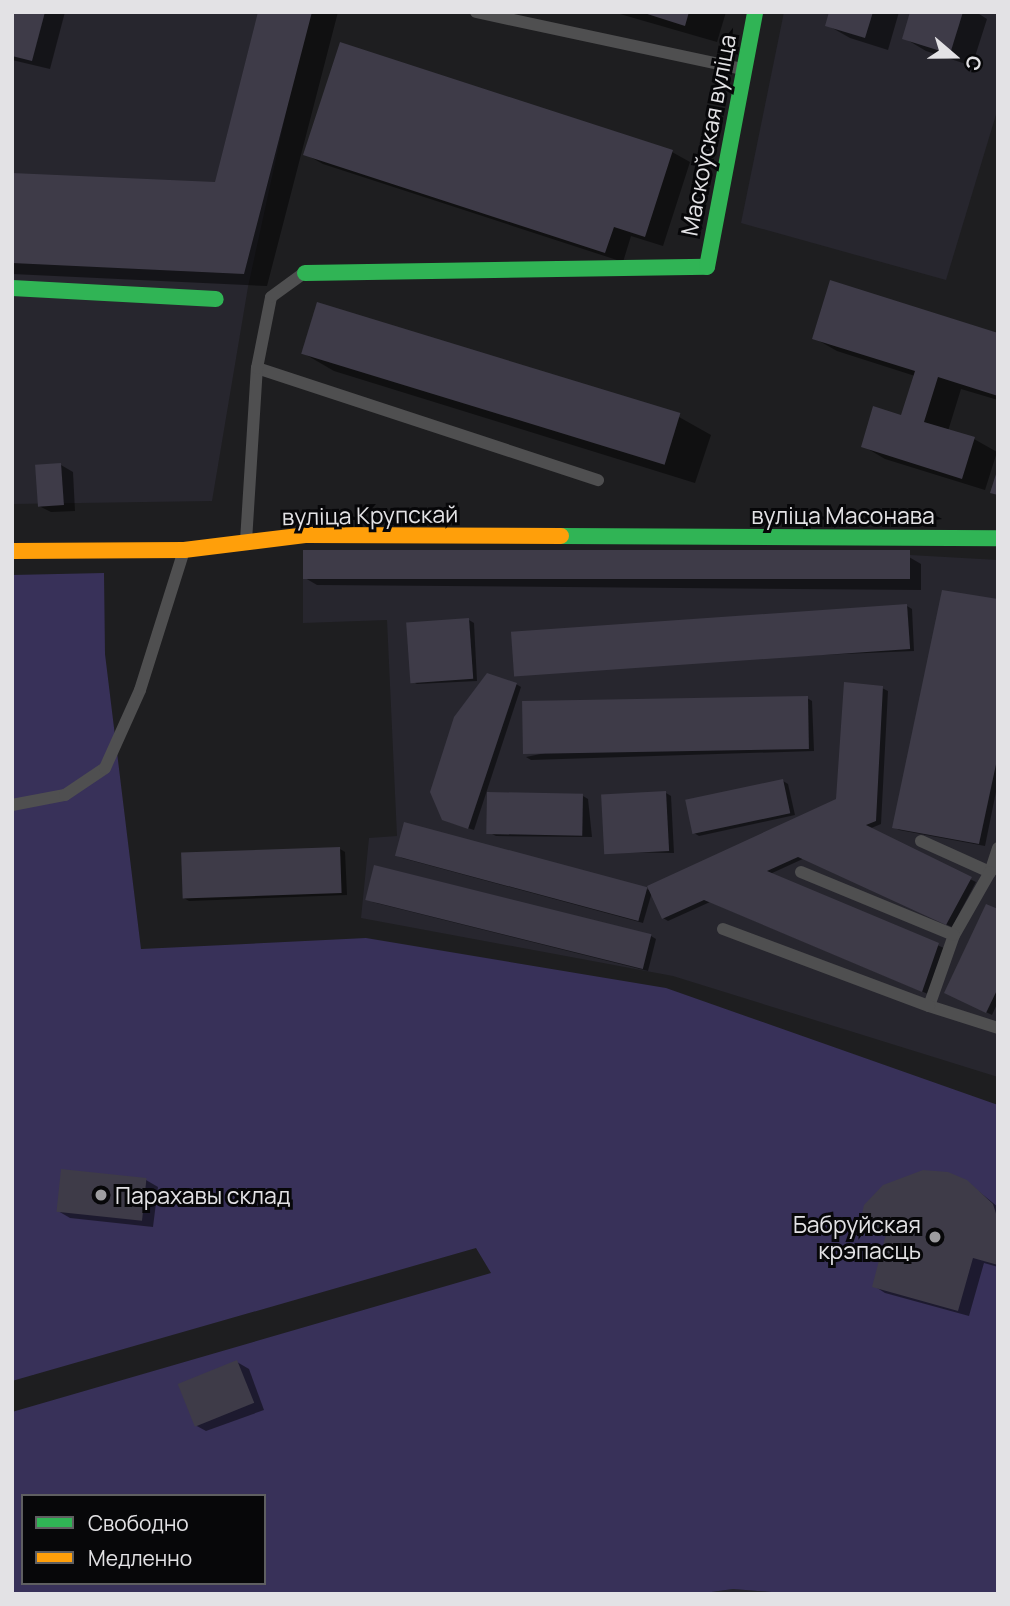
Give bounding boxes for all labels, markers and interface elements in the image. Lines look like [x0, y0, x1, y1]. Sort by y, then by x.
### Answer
north arrow [919, 21, 989, 91]
street label: Маскоўская вуліца [675, 32, 741, 238]
text: С [959, 52, 988, 74]
street label: вуліца Крупскай [282, 500, 458, 530]
street label: вуліца Масонава [751, 501, 935, 529]
place label: Парахавы склад [115, 1181, 291, 1209]
marker: Парахавы склад [93, 1187, 109, 1203]
place label: Бабруйская крэпасць [793, 1210, 921, 1264]
marker: Бабруйская крэпасць [927, 1229, 943, 1245]
legend [21, 1494, 266, 1585]
text: Свободно [88, 1509, 189, 1537]
text: Медленно [88, 1544, 192, 1572]

